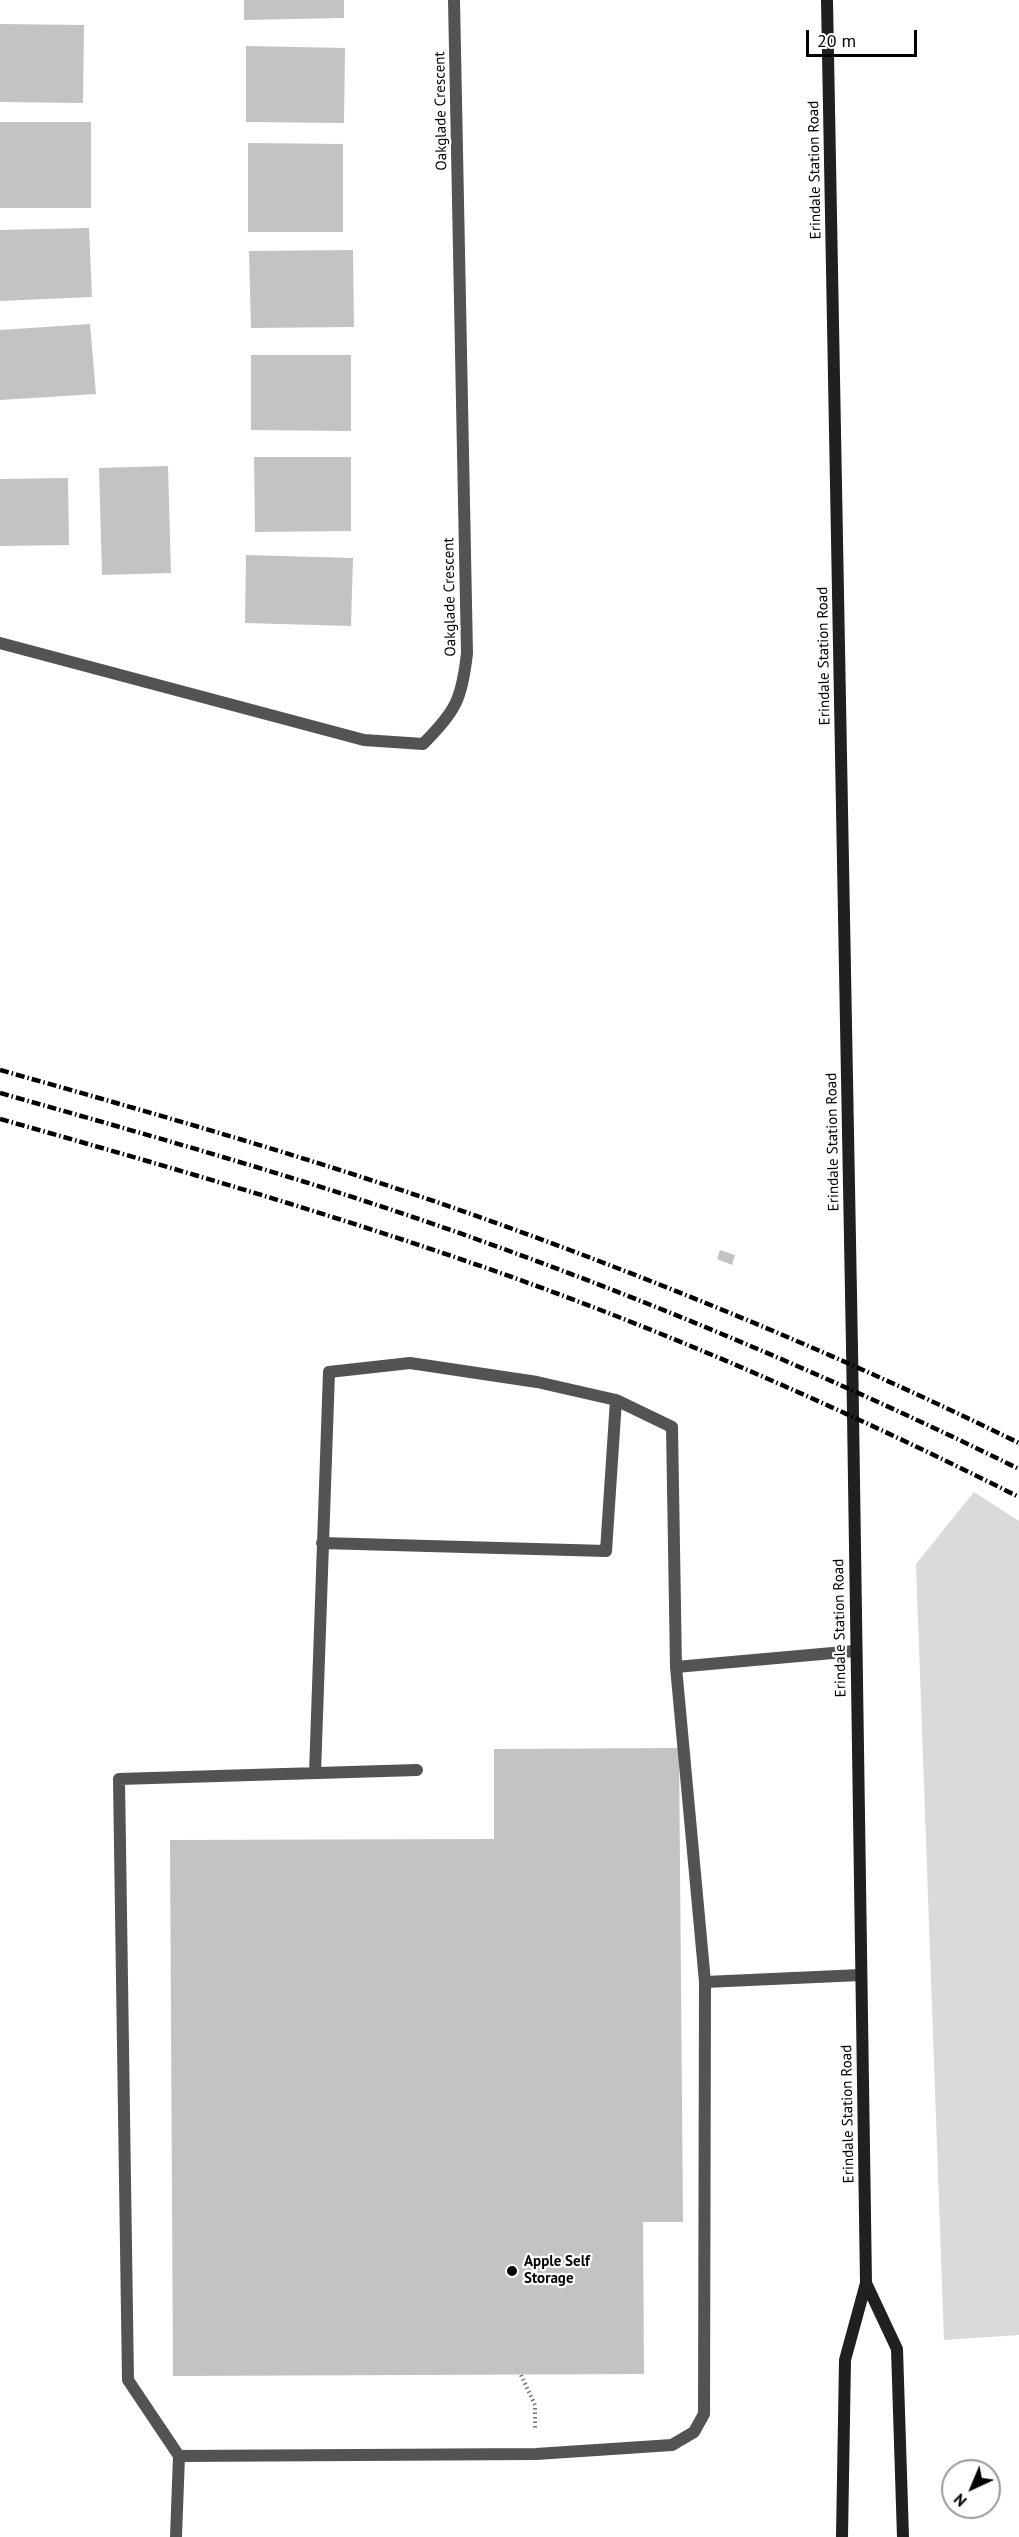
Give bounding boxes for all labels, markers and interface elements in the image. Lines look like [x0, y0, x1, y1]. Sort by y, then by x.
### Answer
scale bar [809, 18, 920, 56]
text: 20 m [817, 29, 856, 52]
street label: Oakglade Crescent [431, 51, 451, 171]
street label: Erindale Station Road [805, 101, 825, 239]
street label: Oakglade Crescent [440, 537, 460, 657]
street label: Erindale Station Road [814, 587, 834, 725]
street label: Erindale Station Road [823, 1073, 843, 1211]
street label: Erindale Station Road [830, 1559, 850, 1697]
street label: Erindale Station Road [838, 2045, 858, 2183]
place label: Apple Self Storage [524, 2253, 590, 2288]
marker: Apple Self Storage [505, 2264, 519, 2278]
north arrow [941, 2459, 1001, 2519]
text: N [949, 2490, 971, 2511]

